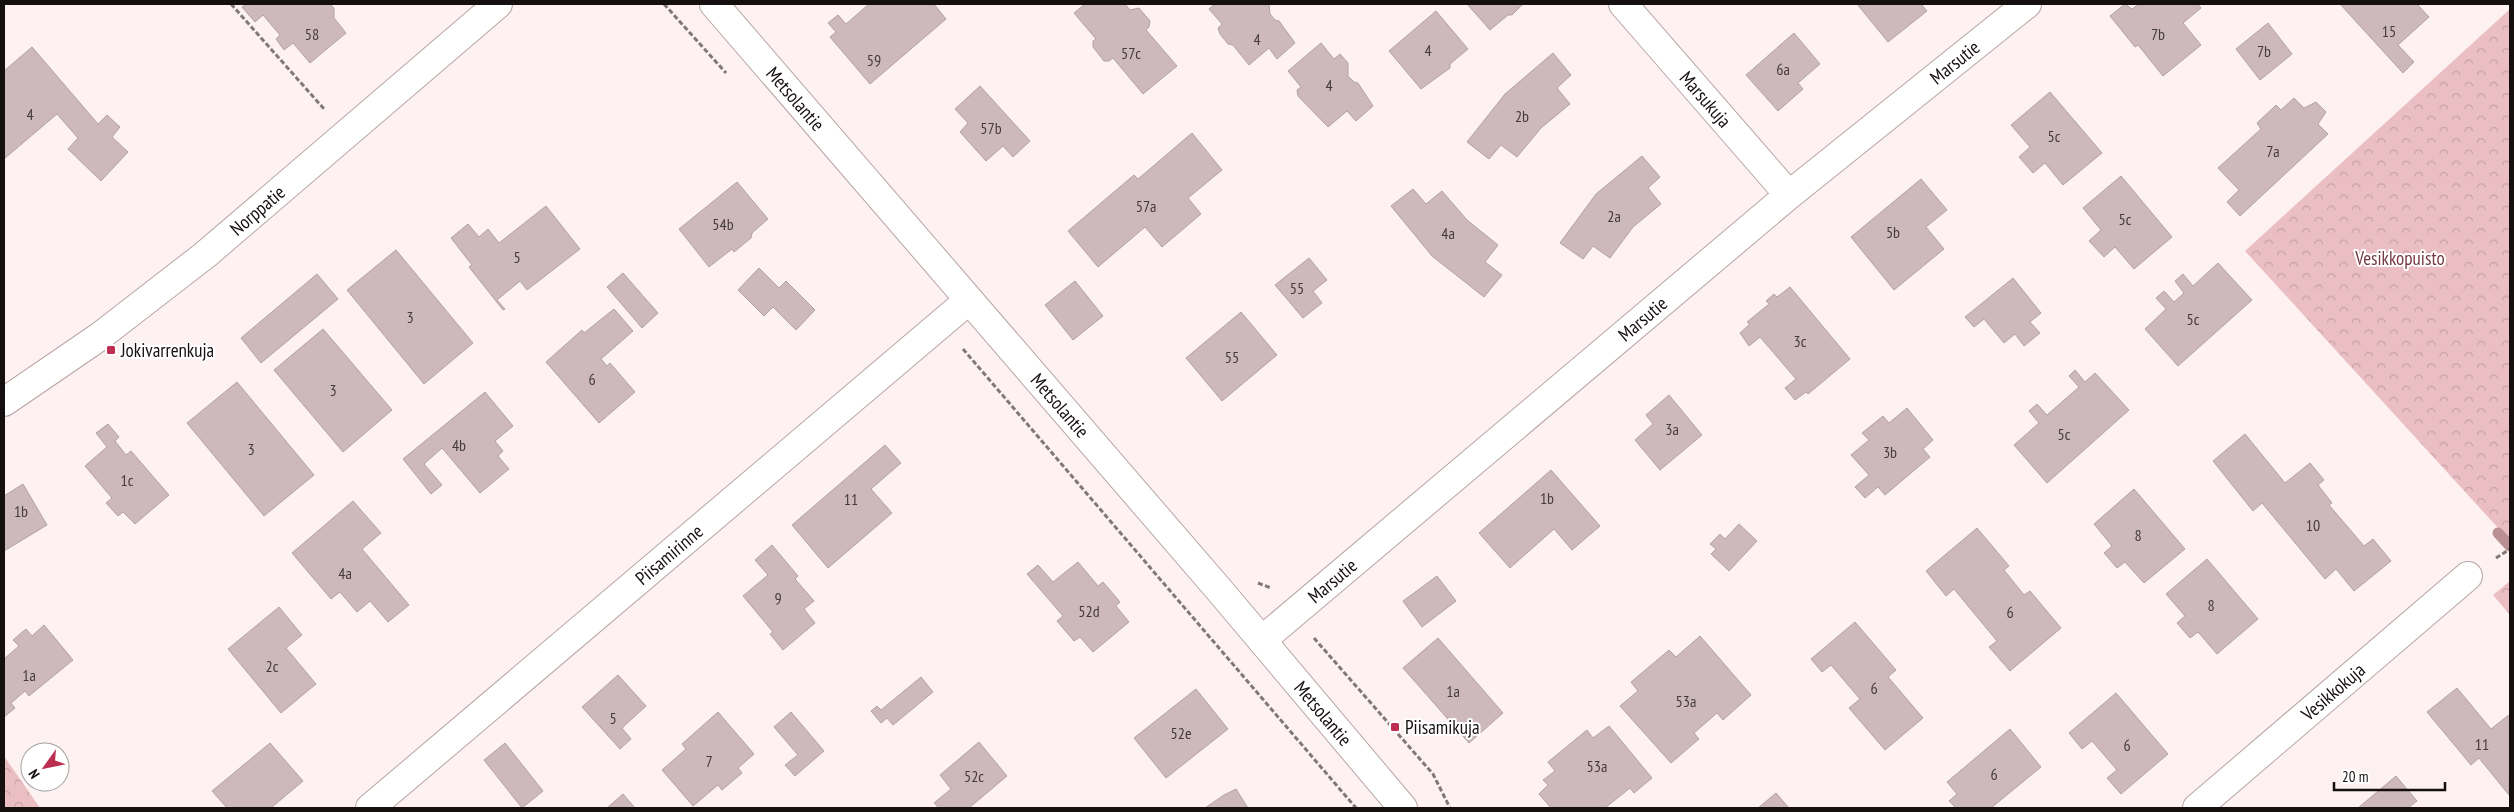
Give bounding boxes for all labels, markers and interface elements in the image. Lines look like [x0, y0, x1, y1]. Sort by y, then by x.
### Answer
house number: 15 [2382, 21, 2396, 41]
house number: 58 [305, 24, 319, 44]
house number: 7b [2151, 24, 2165, 44]
house number: 4 [1253, 29, 1261, 49]
street label: Marsutie [1925, 35, 1984, 89]
house number: 4 [1424, 40, 1432, 60]
house number: 7b [2257, 41, 2271, 61]
house number: 57c [1121, 43, 1141, 63]
house number: 59 [867, 50, 881, 70]
house number: 6a [1776, 59, 1790, 79]
street label: Metsolantie [761, 61, 830, 136]
street label: Marsukuja [1675, 66, 1737, 132]
house number: 4 [1325, 75, 1333, 95]
house number: 4 [26, 104, 34, 124]
house number: 2b [1515, 106, 1529, 126]
house number: 57b [980, 118, 1002, 138]
house number: 5c [2048, 126, 2061, 146]
house number: 7a [2266, 141, 2280, 161]
street label: Norppatie [225, 180, 290, 240]
house number: 57a [1136, 196, 1156, 216]
house number: 2a [1607, 206, 1621, 226]
house number: 5c [2119, 209, 2132, 229]
house number: 54b [712, 214, 734, 234]
house number: 5b [1886, 222, 1900, 242]
house number: 4a [1441, 223, 1455, 243]
park label: Vesikkopuisto [2354, 246, 2445, 270]
house number: 5 [513, 247, 521, 267]
house number: 55 [1290, 278, 1304, 298]
street label: Marsutie [1613, 291, 1672, 346]
house number: 3 [406, 307, 414, 327]
house number: 5c [2187, 309, 2200, 329]
house number: 3c [1794, 331, 1807, 351]
place label: Jokivarrenkuja [120, 338, 214, 362]
marker: Jokivarrenkuja [105, 344, 117, 356]
house number: 55 [1225, 347, 1239, 367]
street label: Metsolantie [1026, 368, 1095, 443]
house number: 6 [588, 369, 596, 389]
house number: 3 [329, 380, 337, 400]
house number: 3a [1665, 419, 1679, 439]
house number: 5c [2058, 424, 2071, 444]
house number: 4b [452, 435, 466, 455]
house number: 3 [247, 439, 255, 459]
house number: 3b [1883, 442, 1897, 462]
house number: 1c [121, 470, 134, 490]
house number: 1b [1540, 488, 1554, 508]
house number: 11 [844, 489, 858, 509]
house number: 1b [14, 501, 28, 521]
house number: 10 [2306, 515, 2320, 535]
street label: Piisamirinne [630, 519, 708, 590]
house number: 8 [2134, 525, 2142, 545]
street label: Marsutie [1303, 553, 1362, 608]
house number: 4a [338, 563, 352, 583]
house number: 9 [774, 588, 782, 608]
house number: 8 [2207, 595, 2215, 615]
house number: 52d [1078, 601, 1100, 621]
house number: 6 [2006, 602, 2014, 622]
house number: 2c [266, 656, 279, 676]
street label: Vesikkokuja [2295, 658, 2370, 726]
house number: 1a [22, 665, 36, 685]
street label: Metsolantie [1289, 676, 1357, 751]
house number: 6 [1870, 678, 1878, 698]
house number: 1a [1446, 681, 1460, 701]
house number: 53a [1676, 691, 1696, 711]
house number: 5 [609, 708, 617, 728]
place label: Piisamikuja [1405, 715, 1480, 739]
marker: Piisamikuja [1389, 721, 1401, 733]
house number: 52e [1170, 723, 1192, 743]
house number: 11 [2475, 734, 2489, 754]
house number: 6 [2123, 735, 2131, 755]
north arrow [20, 742, 70, 792]
house number: 7 [705, 751, 713, 771]
house number: 53a [1587, 756, 1607, 776]
scale bar [2334, 760, 2445, 792]
house number: 6 [1990, 764, 1998, 784]
text: N [24, 766, 44, 782]
house number: 52c [964, 766, 984, 786]
text: 20 m [2342, 767, 2368, 786]

